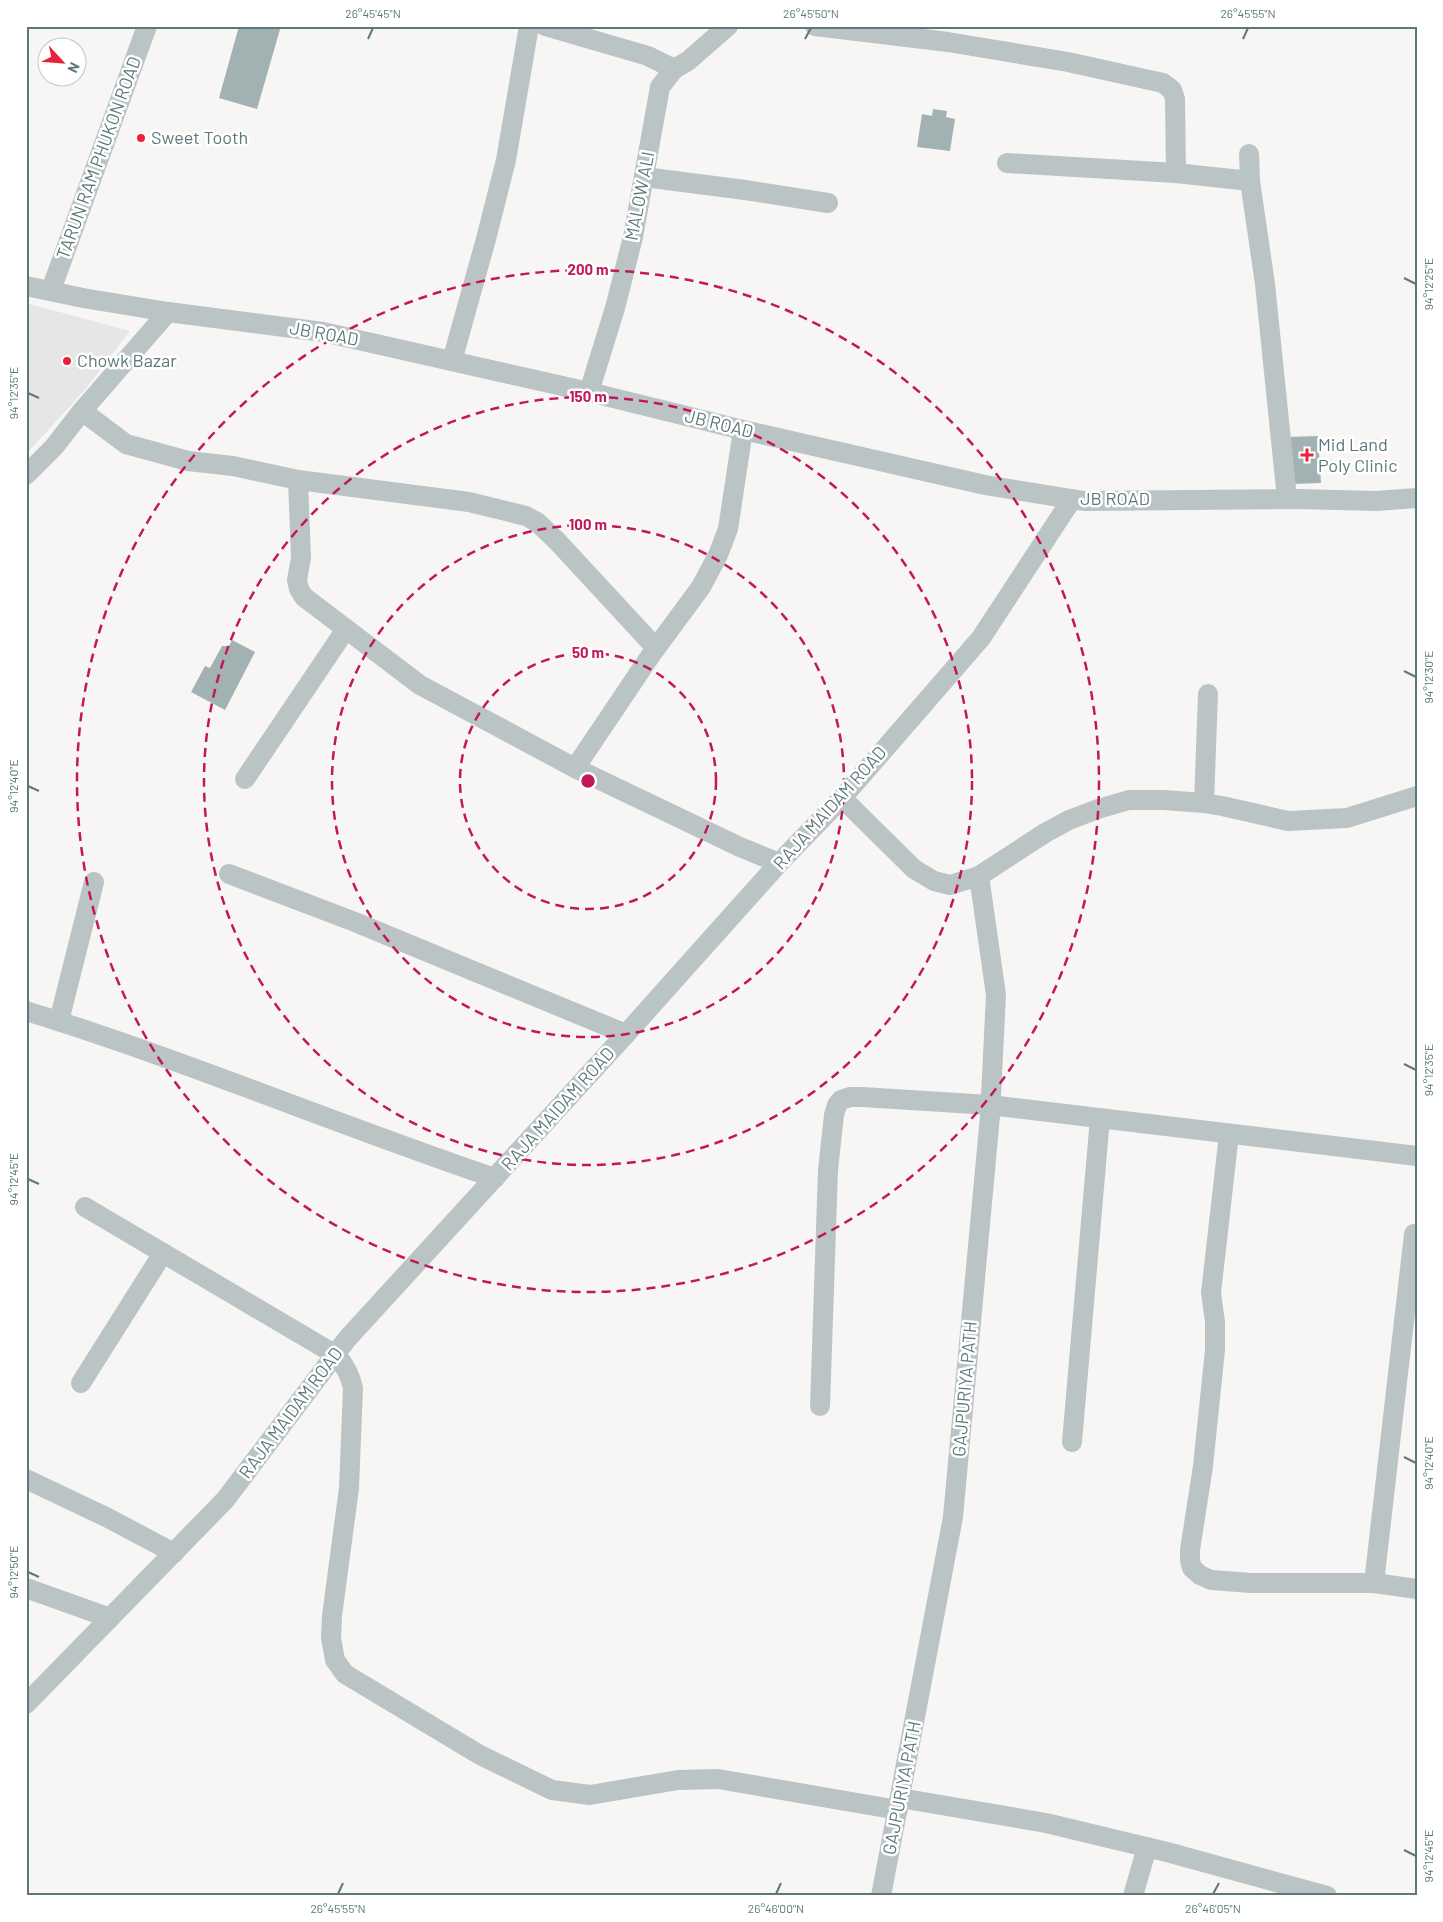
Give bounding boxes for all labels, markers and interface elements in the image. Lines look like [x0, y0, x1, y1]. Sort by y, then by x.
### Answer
text: 26°45'45"N [345, 6, 401, 20]
text: 26°45'50"N [783, 6, 839, 20]
text: 26°45'55"N [1220, 6, 1276, 20]
north arrow [38, 38, 88, 88]
street label: TARUN RAM PHUKON ROAD [52, 54, 146, 262]
place label: Sweet Tooth [151, 126, 248, 148]
marker: Sweet Tooth [135, 132, 147, 144]
street label: MALOW ALI [620, 149, 658, 242]
text: 94°12'25"E [1421, 258, 1435, 310]
text: 200 m [567, 260, 609, 278]
street label: JB ROAD [288, 316, 360, 350]
place label: Chowk Bazar [77, 349, 177, 371]
marker: Chowk Bazar [61, 355, 73, 367]
text: 94°12'35"E [6, 367, 20, 419]
text: 150 m [569, 387, 607, 405]
street label: JB ROAD [683, 404, 756, 442]
place label: Mid Land Poly Clinic [1318, 433, 1398, 476]
marker: Mid Land Poly Clinic [1300, 448, 1314, 462]
street label: JB ROAD [1080, 487, 1150, 509]
text: 100 m [569, 515, 607, 533]
text: 50 m [572, 643, 604, 661]
text: 94°12'30"E [1421, 650, 1435, 704]
street label: RAJA MAIDAM ROAD [768, 741, 890, 874]
text: 94°12'40"E [6, 759, 20, 813]
centre of rings [579, 772, 597, 790]
street label: RAJA MAIDAM ROAD [496, 1042, 618, 1175]
text: 94°12'35"E [1421, 1044, 1435, 1096]
text: 94°12'45"E [6, 1153, 20, 1205]
street label: GAJPURIYA PATH [947, 1320, 981, 1458]
street label: RAJA MAIDAM ROAD [234, 1342, 347, 1482]
text: 94°12'40"E [1421, 1436, 1435, 1490]
text: 94°12'50"E [6, 1545, 20, 1599]
street label: GAJPURIYA PATH [877, 1719, 925, 1857]
text: 94°12'45"E [1421, 1830, 1435, 1882]
text: 26°45'55"N [310, 1901, 366, 1915]
text: 26°46'00"N [748, 1901, 804, 1915]
text: 26°46'05"N [1185, 1901, 1241, 1915]

